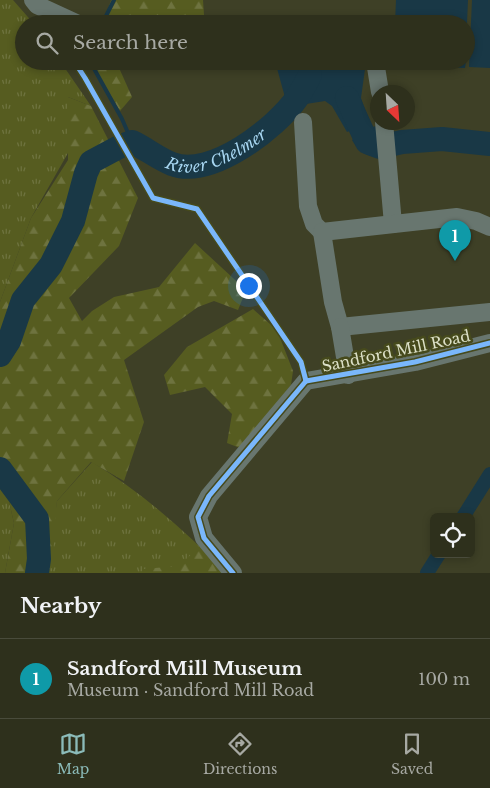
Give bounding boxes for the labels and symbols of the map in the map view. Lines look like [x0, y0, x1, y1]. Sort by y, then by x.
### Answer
north arrow [370, 85, 415, 130]
water label: River Chelmer [162, 123, 271, 177]
pin: 1 [439, 220, 471, 261]
your location [236, 273, 262, 299]
street label: Sandford Mill Road [320, 326, 472, 376]

